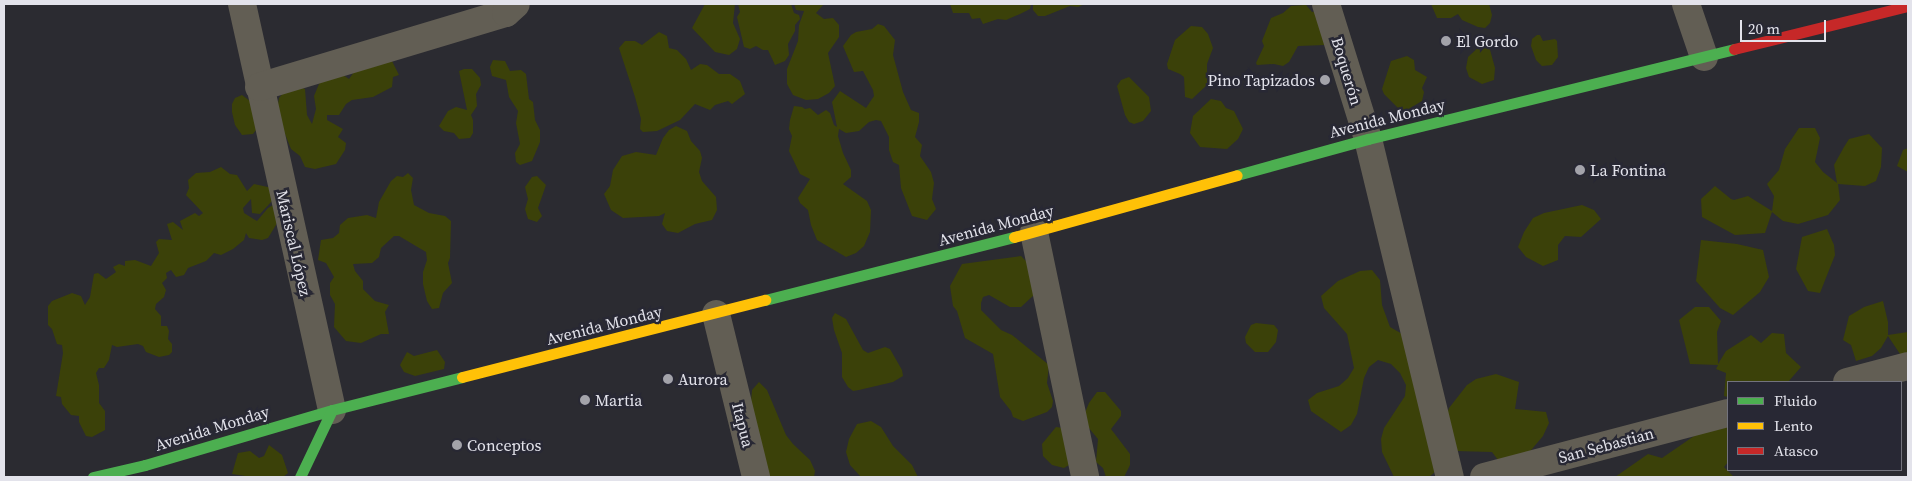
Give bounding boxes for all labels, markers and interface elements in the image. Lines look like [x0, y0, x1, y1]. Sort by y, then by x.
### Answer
scale bar [1742, 10, 1828, 42]
text: 20 m [1748, 18, 1780, 39]
place label: El Gordo [1456, 31, 1518, 51]
street label: Boquerón [1328, 35, 1366, 107]
marker: El Gordo [1440, 35, 1452, 47]
place label: Pino Tapizados [1207, 70, 1315, 90]
marker: Pino Tapizados [1319, 74, 1331, 86]
street label: Avenida Monday [1327, 94, 1447, 142]
place label: La Fontina [1590, 160, 1666, 180]
marker: La Fontina [1574, 164, 1586, 176]
street label: Mariscal López [272, 188, 316, 298]
street label: Avenida Monday [936, 200, 1056, 250]
street label: Avenida Monday [544, 301, 664, 349]
place label: Aurora [678, 369, 728, 389]
marker: Aurora [662, 373, 674, 385]
legend [1727, 381, 1902, 471]
place label: Martia [595, 390, 642, 410]
text: Fluido [1774, 390, 1817, 411]
marker: Martia [579, 394, 591, 406]
street label: Avenida Monday [153, 401, 271, 455]
street label: Itapua [728, 401, 758, 449]
text: Lento [1774, 415, 1813, 436]
street label: San Sebastian [1556, 423, 1656, 467]
place label: Conceptos [467, 435, 541, 455]
marker: Conceptos [451, 439, 463, 451]
text: Atasco [1774, 440, 1818, 461]

